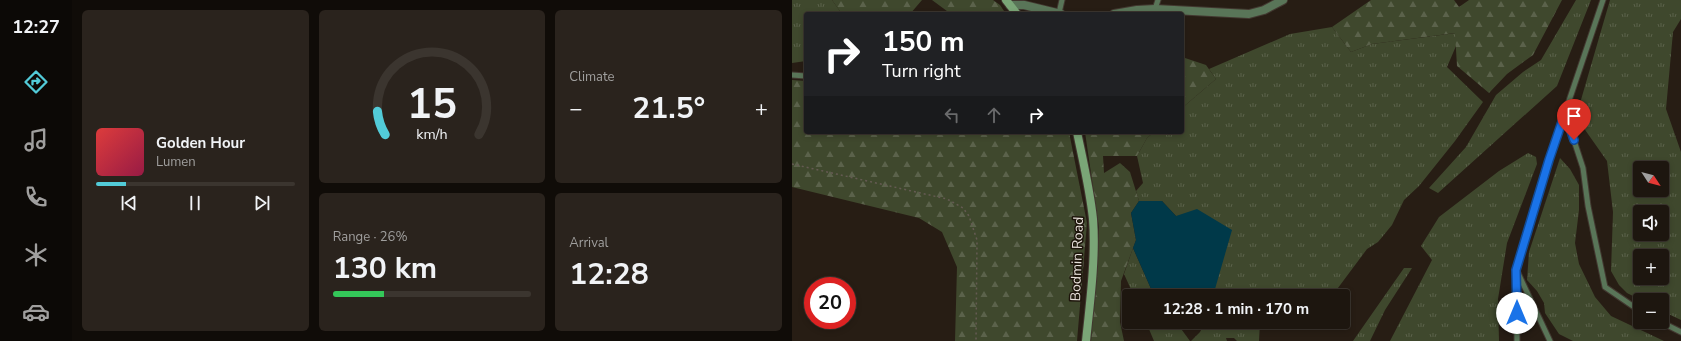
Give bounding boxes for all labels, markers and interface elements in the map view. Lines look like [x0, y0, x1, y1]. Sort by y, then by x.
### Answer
text: 12:27 [12, 15, 60, 39]
text: 150 m [882, 23, 965, 61]
icon: right [816, 28, 868, 80]
text: Turn right [882, 59, 961, 83]
icon: directions [22, 68, 50, 96]
text: Climate [569, 68, 614, 86]
text: 15 [407, 75, 457, 132]
text: 21.5° [632, 88, 705, 129]
text: − [569, 94, 583, 124]
text: + [755, 94, 768, 124]
pin [1557, 99, 1591, 140]
icon: left [941, 104, 963, 126]
icon: ahead [983, 104, 1005, 126]
icon: right [1025, 104, 1047, 126]
icon: arrive [1563, 105, 1585, 127]
text: km/h [416, 124, 448, 143]
icon: music [22, 126, 50, 154]
text: Golden Hour [156, 133, 245, 153]
text: Lumen [156, 153, 196, 171]
north arrow [1633, 161, 1669, 197]
map controls [1633, 161, 1669, 329]
icon: phone [22, 183, 50, 211]
icon: previous [118, 192, 140, 214]
icon: pause [184, 192, 206, 214]
icon: next [251, 192, 273, 214]
button: sound [1633, 205, 1669, 241]
street label: Bodmin Road [1066, 216, 1088, 302]
text: Range · 26% [333, 228, 407, 246]
text: Arrival [569, 234, 608, 252]
icon: climate [22, 241, 50, 269]
text: 130 km [333, 248, 437, 289]
button: + [1633, 249, 1669, 285]
text: 12:28 [569, 254, 649, 295]
speed limit sign: 20 [804, 277, 856, 329]
position arrow [1496, 292, 1538, 334]
button: − [1633, 293, 1669, 329]
icon: car [22, 298, 50, 326]
text: 12:28 · 1 min · 170 m [1163, 299, 1309, 319]

